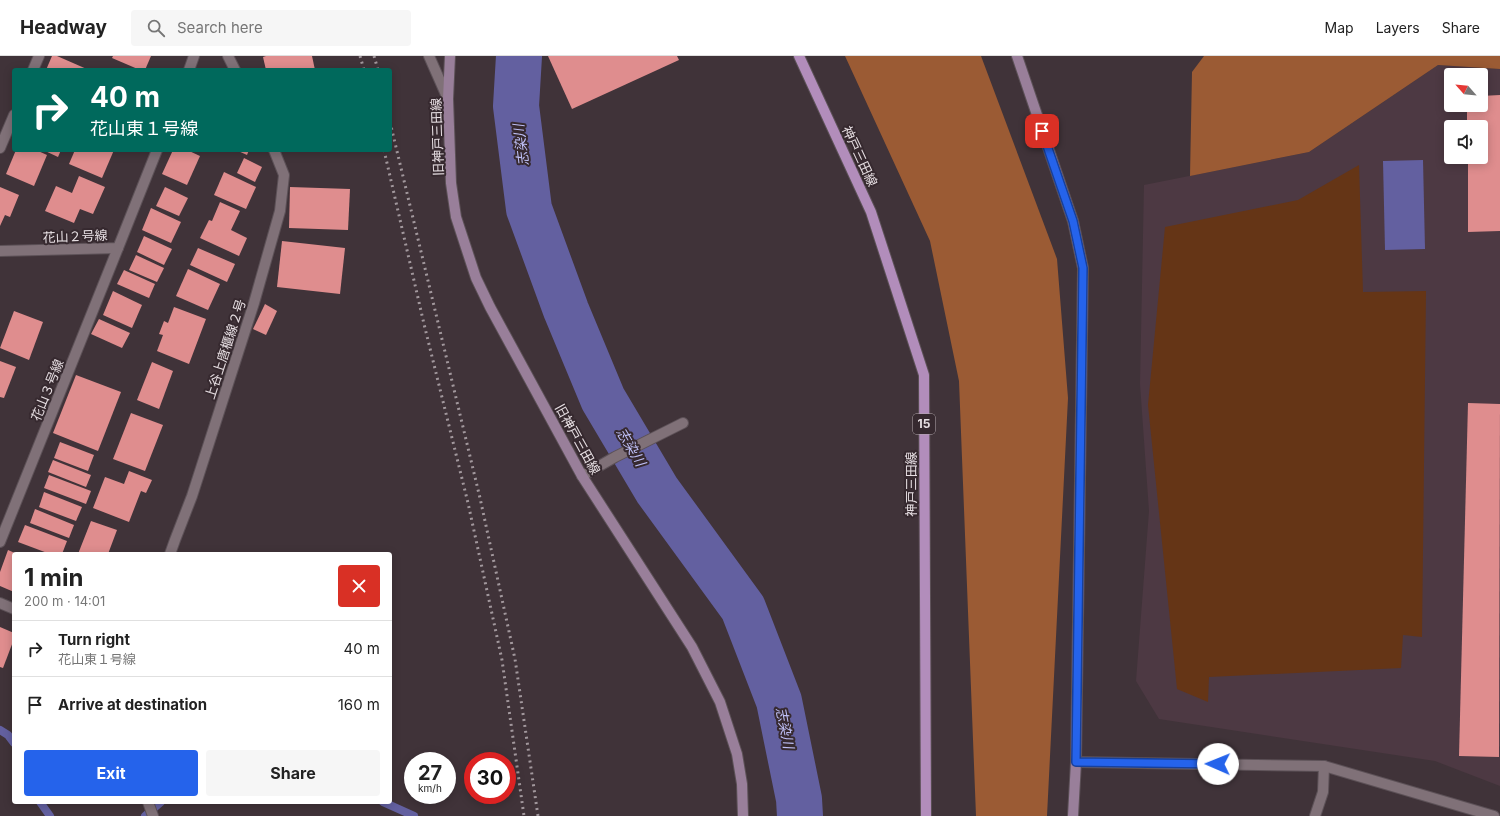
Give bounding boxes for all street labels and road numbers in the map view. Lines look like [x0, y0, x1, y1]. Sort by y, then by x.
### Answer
street label: 旧神戸三田線 [428, 98, 446, 176]
street label: 神戸三田線 [839, 123, 881, 189]
street label: 花山２号線 [42, 227, 108, 245]
street label: 上谷上唐櫃線２号 [201, 297, 249, 401]
street label: 花山３号線 [27, 357, 67, 423]
street label: 旧神戸三田線 [552, 401, 604, 477]
road number: 15 [913, 414, 935, 434]
street label: 神戸三田線 [903, 451, 919, 517]

